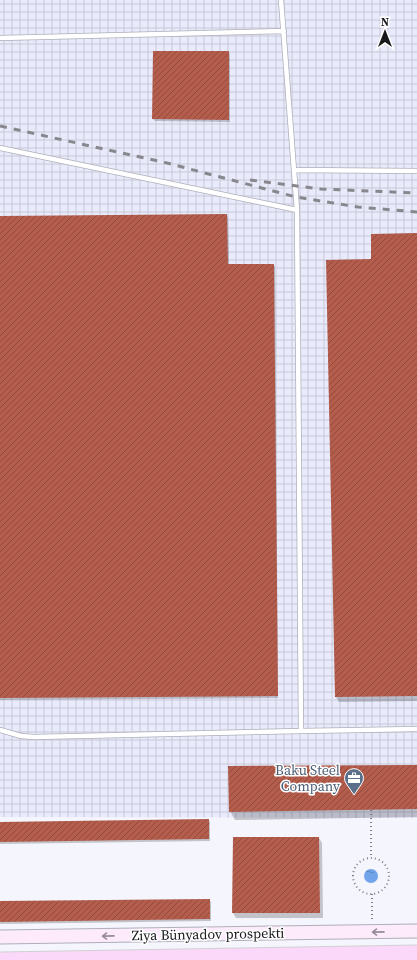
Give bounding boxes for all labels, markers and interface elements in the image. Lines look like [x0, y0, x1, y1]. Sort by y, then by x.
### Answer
north arrow [365, 12, 405, 52]
text: N [381, 15, 389, 30]
place label: Baku Steel Company [275, 760, 341, 796]
office icon: Baku Steel Company [343, 767, 365, 795]
street label: Ziya Bünyadov prospekti [131, 923, 285, 945]
one-way arrow [372, 928, 385, 935]
one-way arrow [102, 932, 115, 940]

